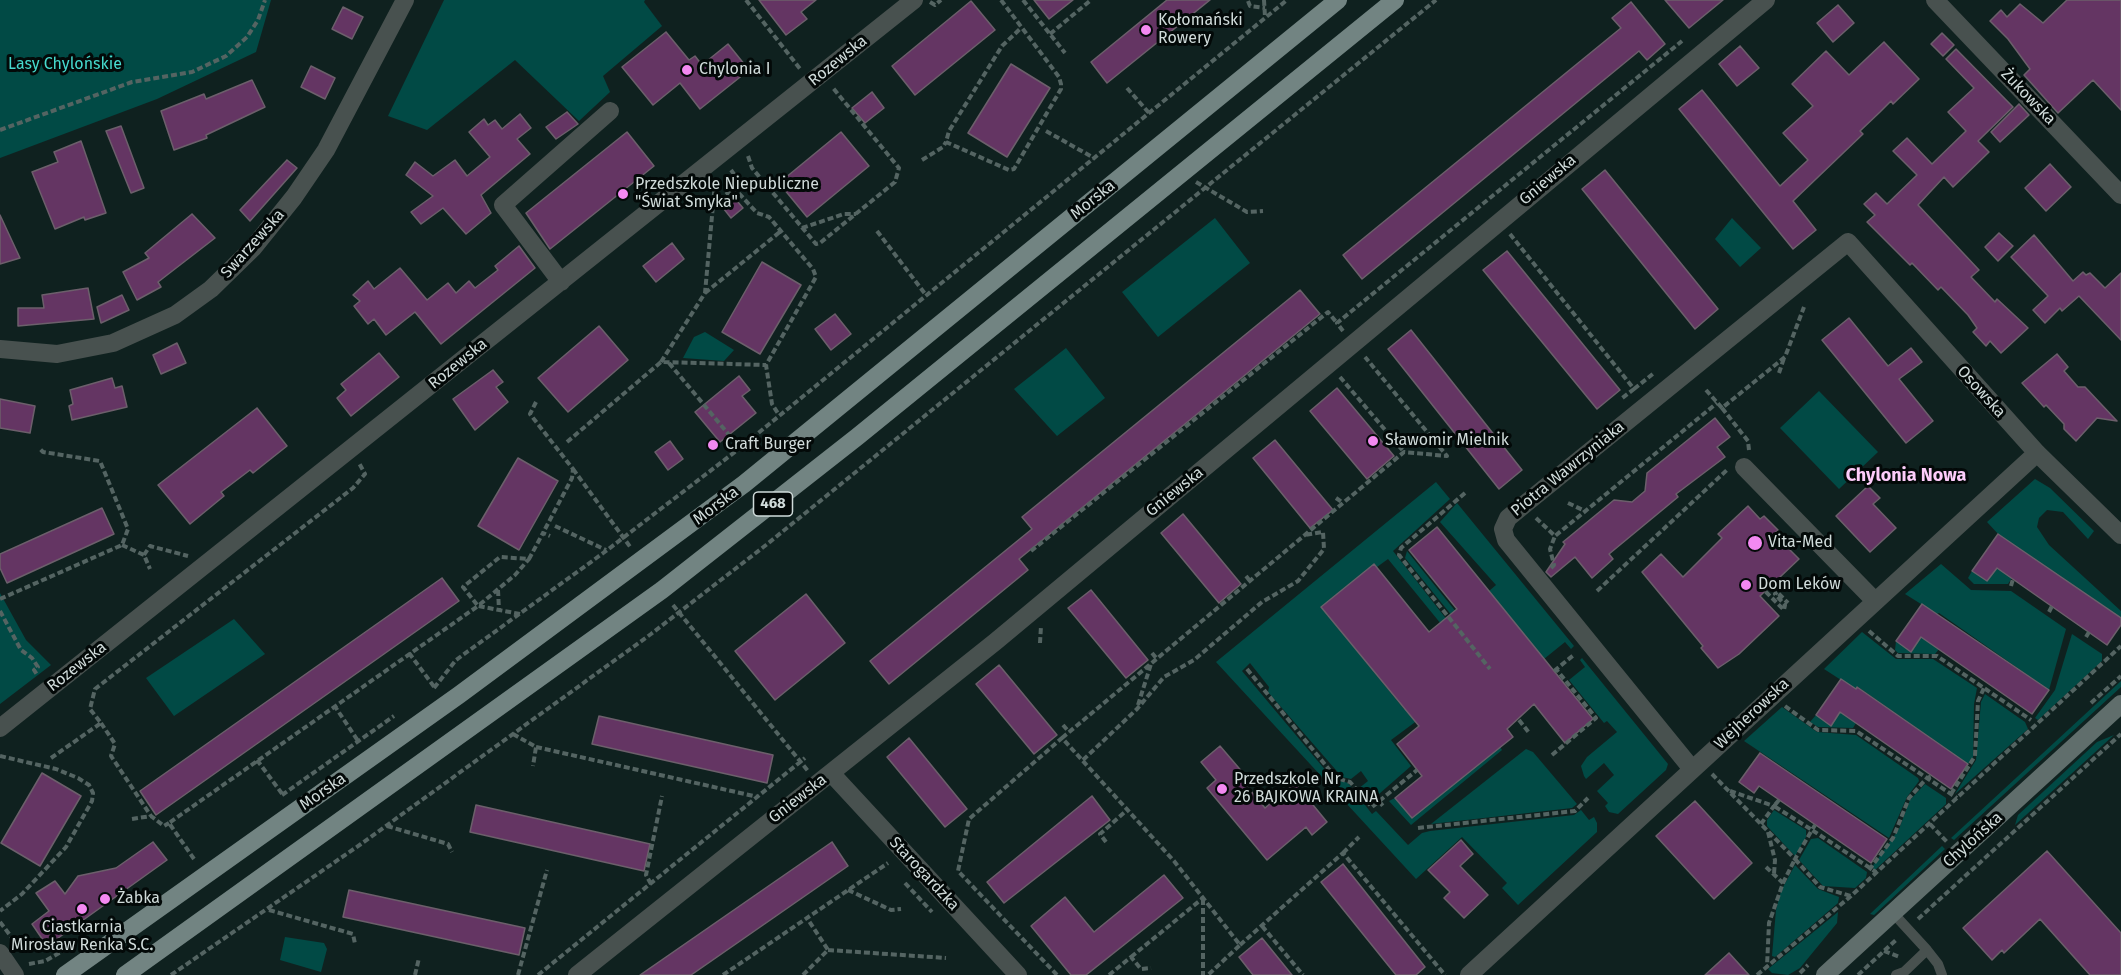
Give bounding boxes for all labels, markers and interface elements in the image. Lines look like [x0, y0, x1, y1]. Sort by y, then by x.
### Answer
place label: Kołomański Rowery [1158, 11, 1243, 49]
marker: Kołomański Rowery [1139, 23, 1153, 37]
street label: Rozewska [805, 32, 871, 90]
park label: Lasy Chylońskie [8, 55, 122, 75]
place label: Chylonia I [699, 60, 770, 80]
marker: Chylonia I [680, 63, 694, 77]
street label: Żukowska [1997, 65, 2059, 129]
street label: Gniewska [1516, 151, 1580, 209]
place label: Przedszkole Niepubliczne "Świat Smyka" [635, 175, 819, 213]
street label: Morska [1067, 176, 1119, 224]
marker: Przedszkole Niepubliczne "Świat Smyka" [616, 187, 630, 201]
street label: Swarzewska [217, 206, 289, 282]
street label: Rozewska [425, 335, 491, 393]
street label: Osowska [1953, 362, 2009, 422]
street label: Piotra Wawrzyniaka [1507, 417, 1629, 521]
place label: Sławomir Mielnik [1385, 431, 1509, 451]
marker: Sławomir Mielnik [1366, 434, 1380, 448]
place label: Craft Burger [725, 435, 811, 455]
marker: Craft Burger [706, 438, 720, 452]
street label: Gniewska [1142, 463, 1208, 521]
district label: Chylonia Nowa [1846, 465, 1966, 487]
street label: Morska [690, 483, 742, 529]
road number: 468 [754, 492, 792, 516]
place label: Vita-Med [1768, 533, 1833, 553]
marker: Vita-Med [1746, 534, 1764, 552]
place label: Dom Leków [1758, 575, 1841, 595]
marker: Dom Leków [1739, 578, 1753, 592]
street label: Rozewska [44, 638, 110, 696]
street label: Wejherowska [1711, 675, 1793, 753]
street label: Morska [296, 769, 350, 815]
street label: Gniewska [765, 770, 831, 828]
place label: Przedszkole Nr 26 BAJKOWA KRAINA [1234, 770, 1378, 808]
marker: Przedszkole Nr 26 BAJKOWA KRAINA [1215, 782, 1229, 796]
street label: Chylońska [1939, 808, 2007, 872]
street label: Starogardzka [885, 833, 963, 915]
place label: Żabka [117, 889, 160, 909]
marker: Żabka [98, 892, 112, 906]
marker: Ciastkarnia Mirosław Renka S.C. [75, 902, 89, 916]
place label: Ciastkarnia Mirosław Renka S.C. [11, 918, 153, 956]

